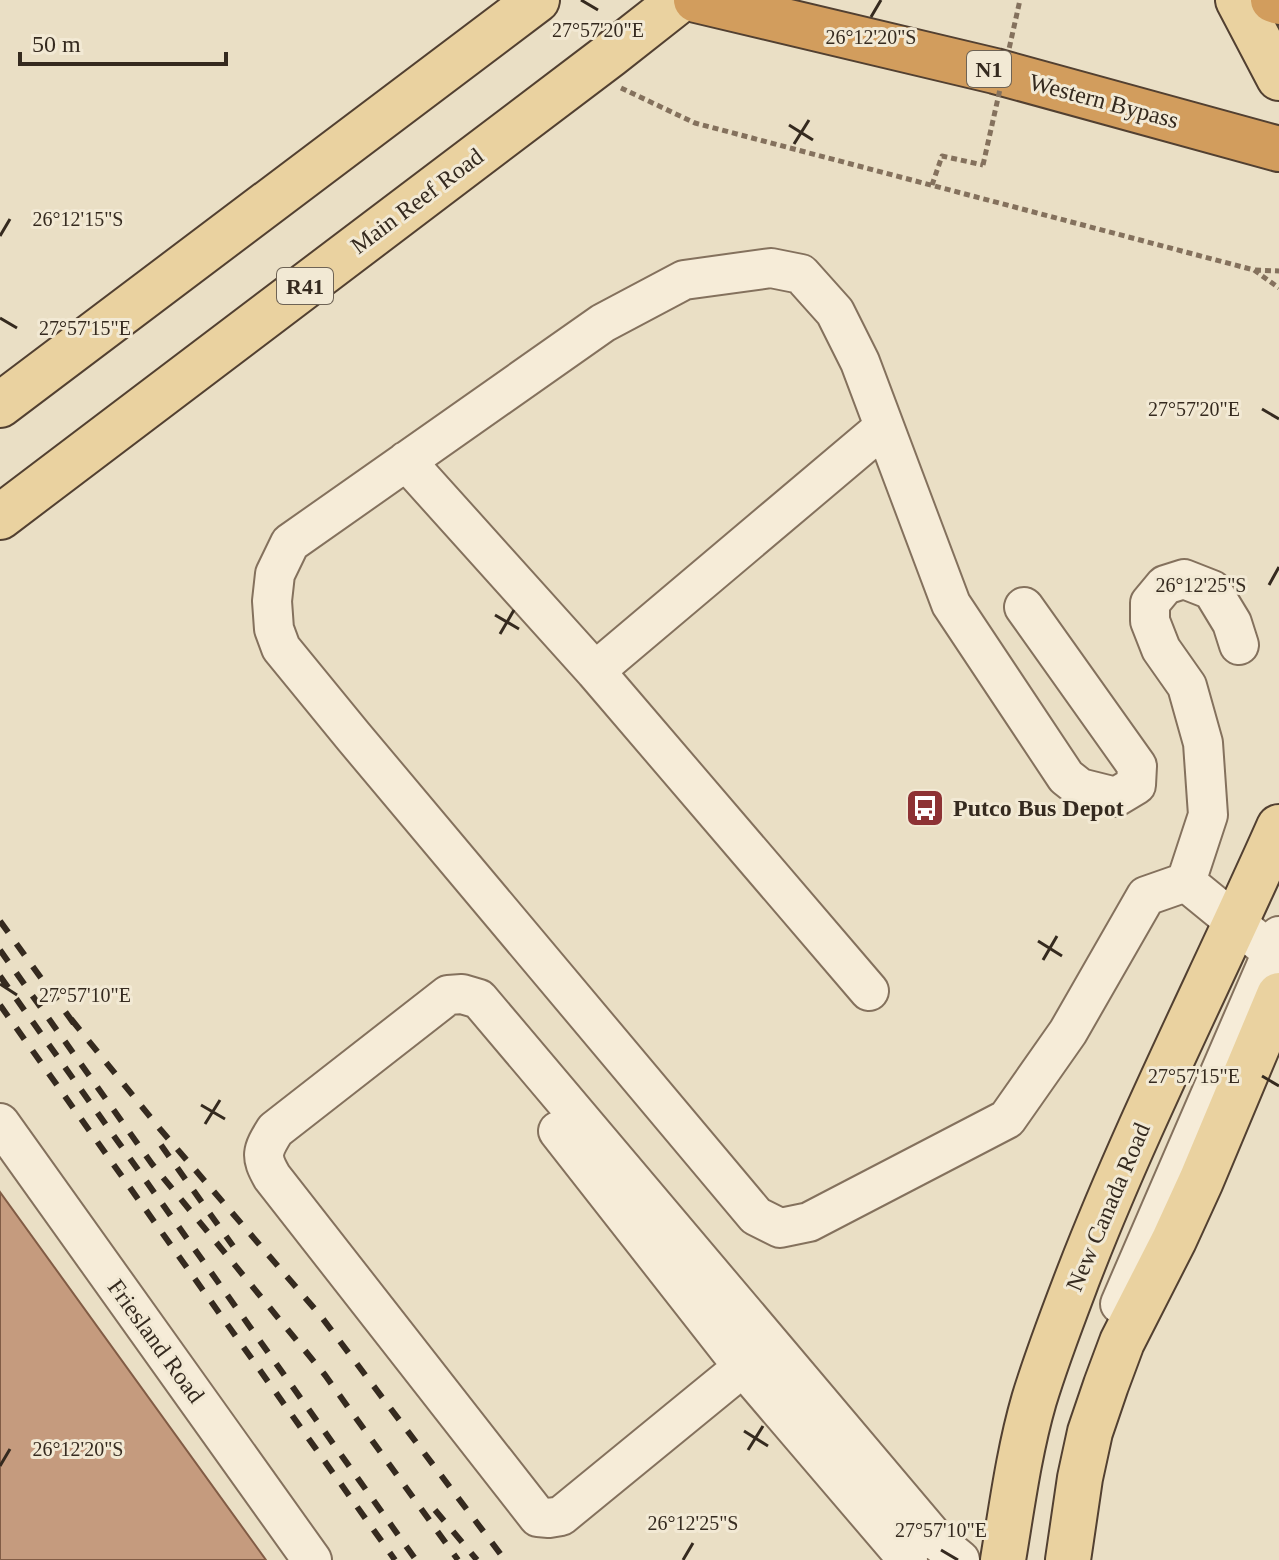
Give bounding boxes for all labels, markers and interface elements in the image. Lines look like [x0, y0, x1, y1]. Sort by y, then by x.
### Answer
scale bar [20, 16, 226, 66]
text: 27°57'20"E [552, 19, 644, 41]
text: 26°12'20"S [826, 26, 916, 48]
text: 50 m [32, 31, 81, 57]
road number: N1 [967, 51, 1011, 87]
street label: Western Bypass [1027, 69, 1181, 133]
street label: Main Reef Road [346, 143, 488, 259]
text: 26°12'15"S [33, 208, 123, 230]
road number: R41 [277, 268, 333, 304]
text: 27°57'15"E [39, 317, 131, 339]
text: 27°57'20"E [1148, 398, 1240, 420]
text: 26°12'25"S [1156, 574, 1246, 596]
bus stop icon: Putco Bus Depot [904, 787, 946, 829]
place label: Putco Bus Depot [953, 795, 1124, 821]
text: 27°57'10"E [39, 984, 131, 1006]
text: 27°57'15"E [1148, 1065, 1240, 1087]
street label: New Canada Road [1061, 1119, 1155, 1295]
street label: Friesland Road [103, 1274, 209, 1408]
text: 26°12'20"S [33, 1438, 123, 1460]
text: 26°12'25"S [648, 1512, 738, 1534]
text: 27°57'10"E [895, 1519, 987, 1541]

